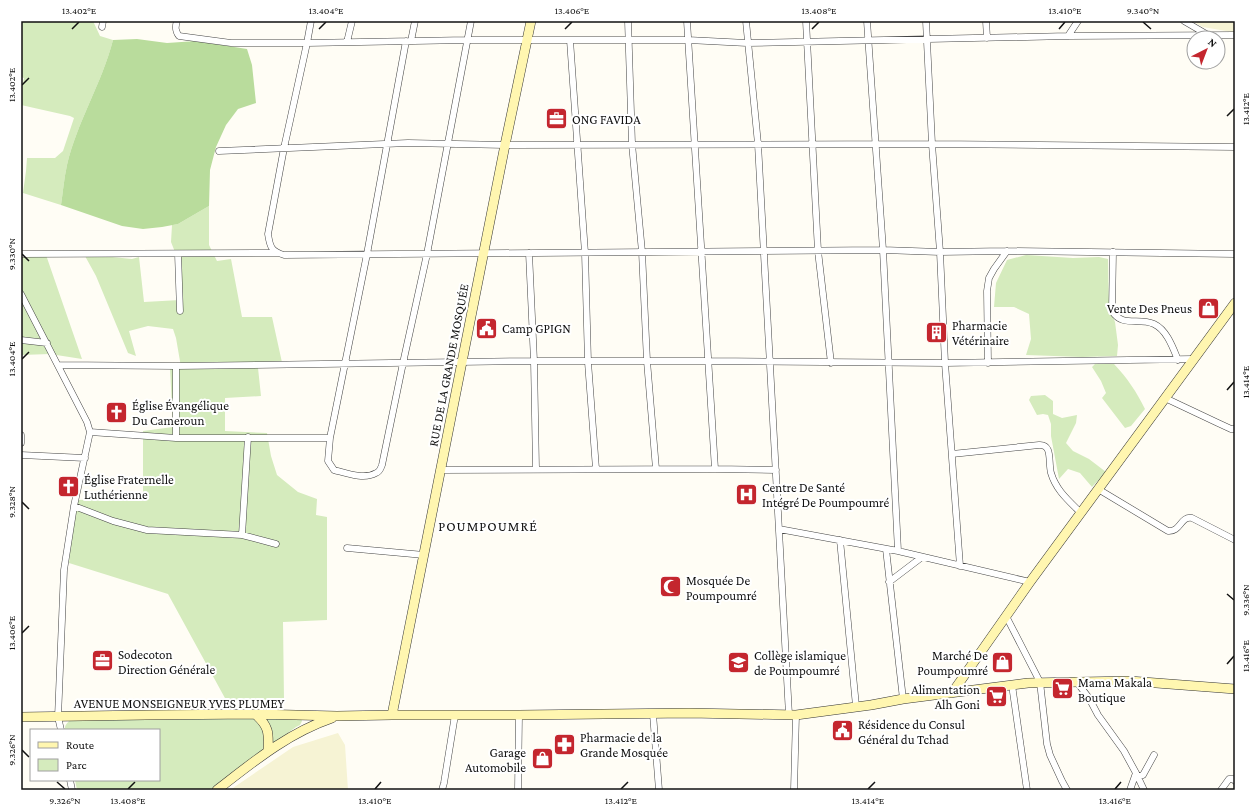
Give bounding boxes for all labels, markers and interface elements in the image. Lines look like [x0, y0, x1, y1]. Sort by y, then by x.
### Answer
text: 13.402°E [62, 5, 97, 16]
text: 13.404°E [309, 5, 344, 16]
text: 13.406°E [555, 5, 590, 16]
text: 13.408°E [801, 5, 837, 16]
text: 13.410°E [1048, 5, 1082, 16]
text: 9.340°N [1127, 5, 1160, 16]
north arrow [1186, 30, 1226, 70]
text: N [1206, 36, 1220, 50]
text: 13.402°E [6, 67, 17, 102]
text: 13.412°E [1240, 92, 1251, 125]
office icon: ONG FAVIDA [543, 106, 569, 132]
place label: ONG FAVIDA [572, 112, 641, 127]
text: 9.330°N [6, 237, 17, 270]
street label: RUE DE LA GRANDE MOSQUÉE [425, 282, 472, 448]
shop icon: Vente Des Pneus [1195, 295, 1221, 321]
place label: Vente Des Pneus [1107, 301, 1192, 316]
public building icon: Camp GPIGN [474, 315, 500, 341]
place label: Pharmacie Vétérinaire [952, 318, 1009, 348]
building icon: Pharmacie Vétérinaire [923, 319, 949, 345]
place label: Camp GPIGN [502, 321, 571, 336]
text: 13.404°E [6, 341, 17, 376]
text: 13.414°E [1240, 365, 1251, 398]
place label: Église Évangélique Du Cameroun [132, 398, 229, 428]
church icon: Église Évangélique Du Cameroun [104, 399, 130, 425]
place label: Église Fraternelle Luthérienne [84, 472, 174, 502]
church icon: Église Fraternelle Luthérienne [55, 473, 81, 499]
place label: Centre De Santé Intégré De Poumpoumré [762, 480, 889, 510]
hospital icon: Centre De Santé Intégré De Poumpoumré [734, 481, 760, 507]
text: 9.328°N [6, 486, 17, 518]
district label: POUMPOUMRÉ [438, 518, 538, 534]
place label: Mosquée De Poumpoumré [686, 573, 757, 603]
mosque icon: Mosquée De Poumpoumré [657, 574, 683, 600]
text: 9.336°N [1240, 584, 1251, 616]
text: 13.406°E [6, 615, 17, 650]
text: 13.416°E [1240, 639, 1251, 672]
place label: Sodecoton Direction Générale [118, 647, 216, 677]
office icon: Sodecoton Direction Générale [89, 648, 115, 674]
place label: Collège islamique de Poumpoumré [754, 648, 846, 678]
place label: Marché De Poumpoumré [917, 648, 988, 678]
school or university icon: Collège islamique de Poumpoumré [726, 649, 752, 675]
shop icon: Marché De Poumpoumré [990, 649, 1016, 675]
place label: Mama Makala Boutique [1078, 675, 1152, 705]
supermarket icon: Mama Makala Boutique [1050, 676, 1076, 702]
place label: Alimentation Alh Goni [911, 682, 981, 712]
supermarket icon: Alimentation Alh Goni [983, 683, 1009, 709]
street label: AVENUE MONSEIGNEUR YVES PLUMEY [74, 696, 284, 711]
place label: Résidence du Consul Général du Tchad [858, 717, 965, 747]
public building icon: Résidence du Consul Général du Tchad [829, 718, 855, 744]
legend [30, 729, 160, 781]
place label: Pharmacie de la Grande Mosquée [580, 730, 668, 760]
pharmacy icon: Pharmacie de la Grande Mosquée [552, 731, 578, 757]
text: 9.326°N [6, 734, 17, 766]
text: Route [66, 738, 94, 752]
place label: Garage Automobile [465, 745, 526, 775]
shop icon: Garage Automobile [529, 746, 555, 772]
text: Parc [66, 758, 86, 772]
text: 9.326°N [49, 795, 81, 806]
text: 13.408°E [110, 795, 146, 806]
text: 13.410°E [358, 795, 392, 806]
text: 13.412°E [605, 795, 638, 806]
text: 13.414°E [852, 795, 885, 806]
text: 13.416°E [1099, 795, 1132, 806]

